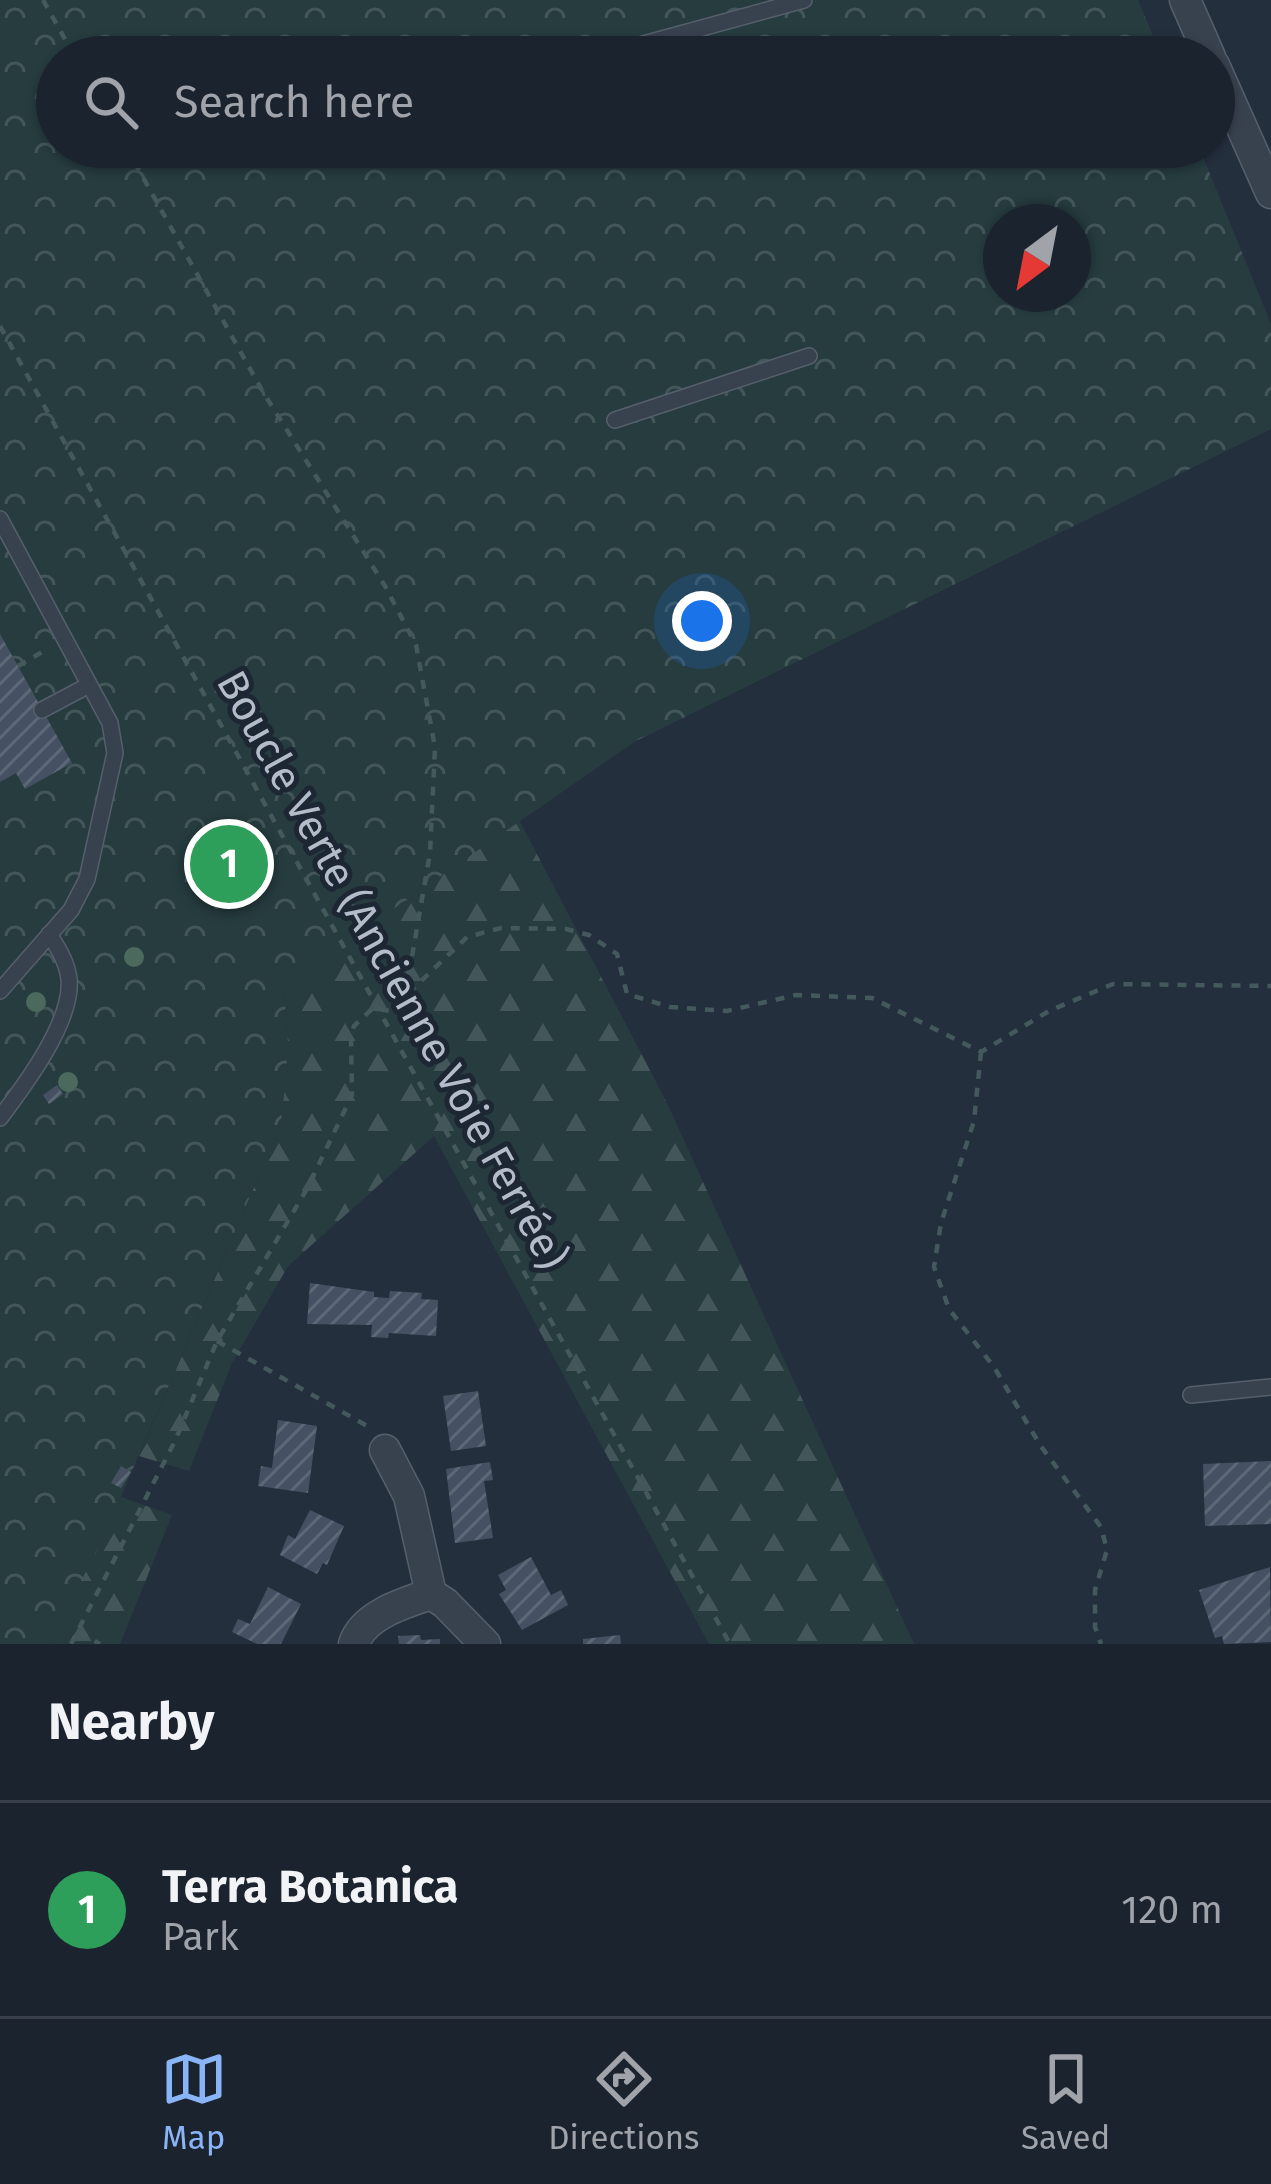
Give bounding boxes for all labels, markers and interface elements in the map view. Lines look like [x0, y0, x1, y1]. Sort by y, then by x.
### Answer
search box [36, 36, 1235, 168]
icon: search [78, 69, 144, 135]
text: Search here [174, 75, 414, 129]
north arrow [983, 204, 1091, 312]
your location [672, 591, 732, 651]
street label: Boucle Verte (Ancienne Voie Ferrée) [206, 662, 578, 1278]
pin: 1 [190, 819, 268, 909]
text: Nearby [48, 1691, 214, 1753]
text: Terra Botanica [162, 1860, 458, 1914]
text: 1 [78, 1887, 96, 1933]
text: 120 m [1121, 1887, 1223, 1933]
text: Park [162, 1914, 239, 1960]
tab: Map [161, 2046, 227, 2158]
tab: Directions [548, 2046, 700, 2158]
tab: Saved [1021, 2046, 1110, 2158]

